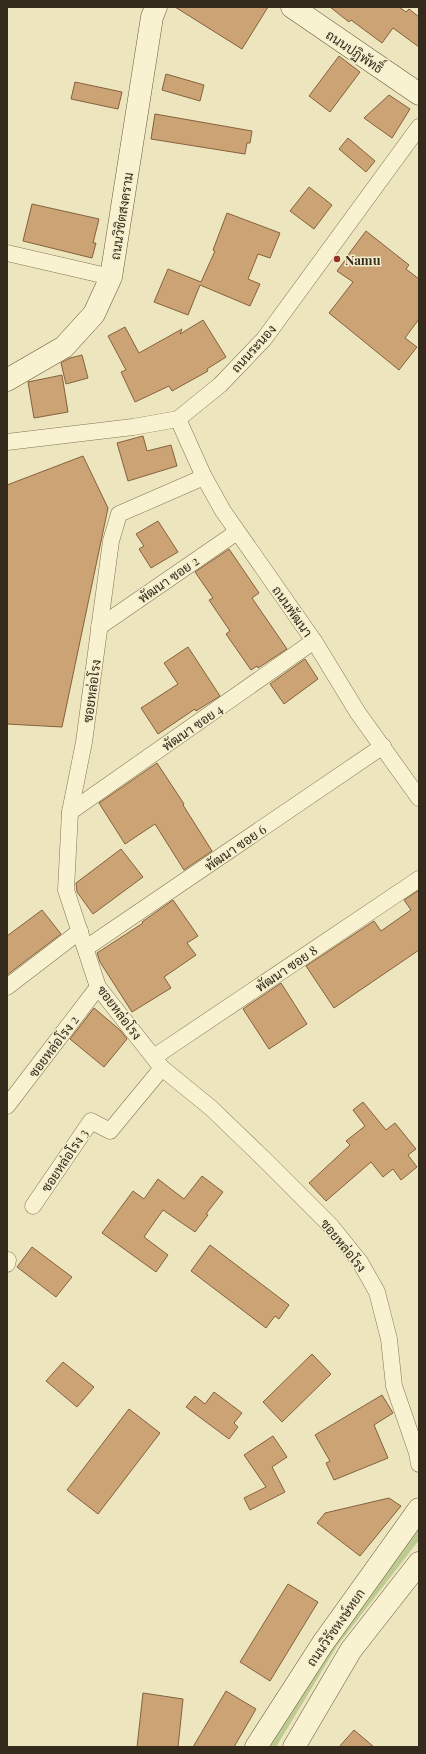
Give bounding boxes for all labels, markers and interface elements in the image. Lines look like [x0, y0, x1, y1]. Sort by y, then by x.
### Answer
street label: ถนนปฏิพัทธิ์ [323, 23, 389, 77]
street label: ถนนวิชิตสงคราม [106, 171, 136, 261]
place label: Namu [345, 251, 381, 268]
marker: Namu [332, 254, 342, 264]
street label: ถนนระนอง [227, 320, 279, 376]
street label: พัฒนา ซอย 2 [134, 552, 202, 606]
street label: ถนนพัฒนา [269, 582, 317, 640]
street label: ซอยหล่อโรง [78, 658, 104, 724]
street label: พัฒนา ซอย 4 [158, 700, 226, 754]
street label: พัฒนา ซอย 6 [201, 820, 269, 874]
street label: พัฒนา ซอย 8 [252, 941, 320, 995]
street label: ซอยหล่อโรง [94, 981, 146, 1043]
street label: ซอยหล่อโรง 2 [24, 1012, 82, 1080]
street label: ซอยหล่อโรง 3 [37, 1125, 91, 1195]
street label: ซอยหล่อโรง [317, 1215, 371, 1275]
street label: ถนนวิรัชหงษ์หยก [302, 1585, 368, 1669]

